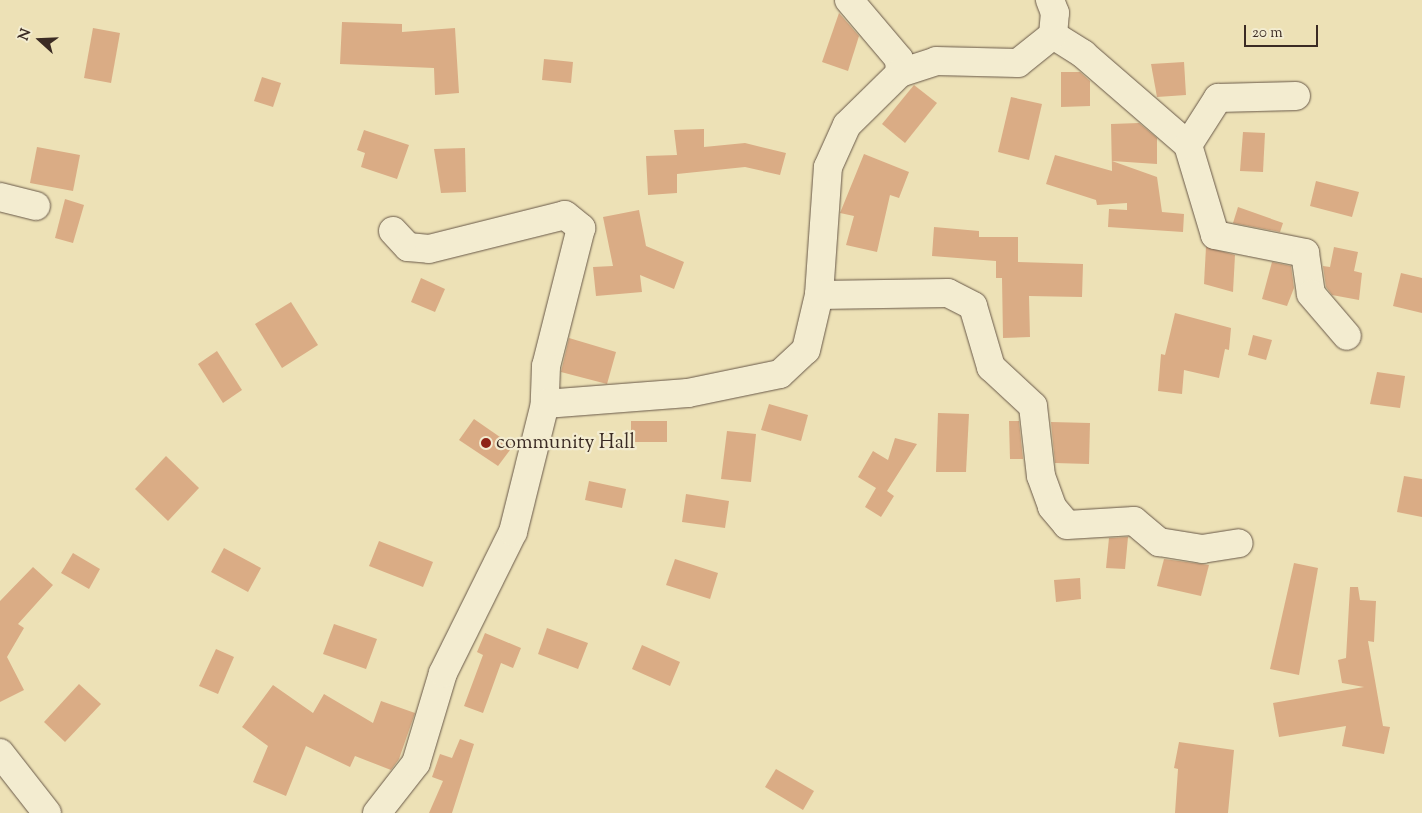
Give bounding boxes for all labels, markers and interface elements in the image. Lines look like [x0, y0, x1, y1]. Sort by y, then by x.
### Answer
north arrow [15, 15, 65, 65]
scale bar [1247, 15, 1321, 47]
text: 20 m [1252, 23, 1283, 44]
text: N [15, 26, 37, 44]
place label: community Hall [496, 431, 635, 455]
marker: community Hall [480, 437, 492, 449]

